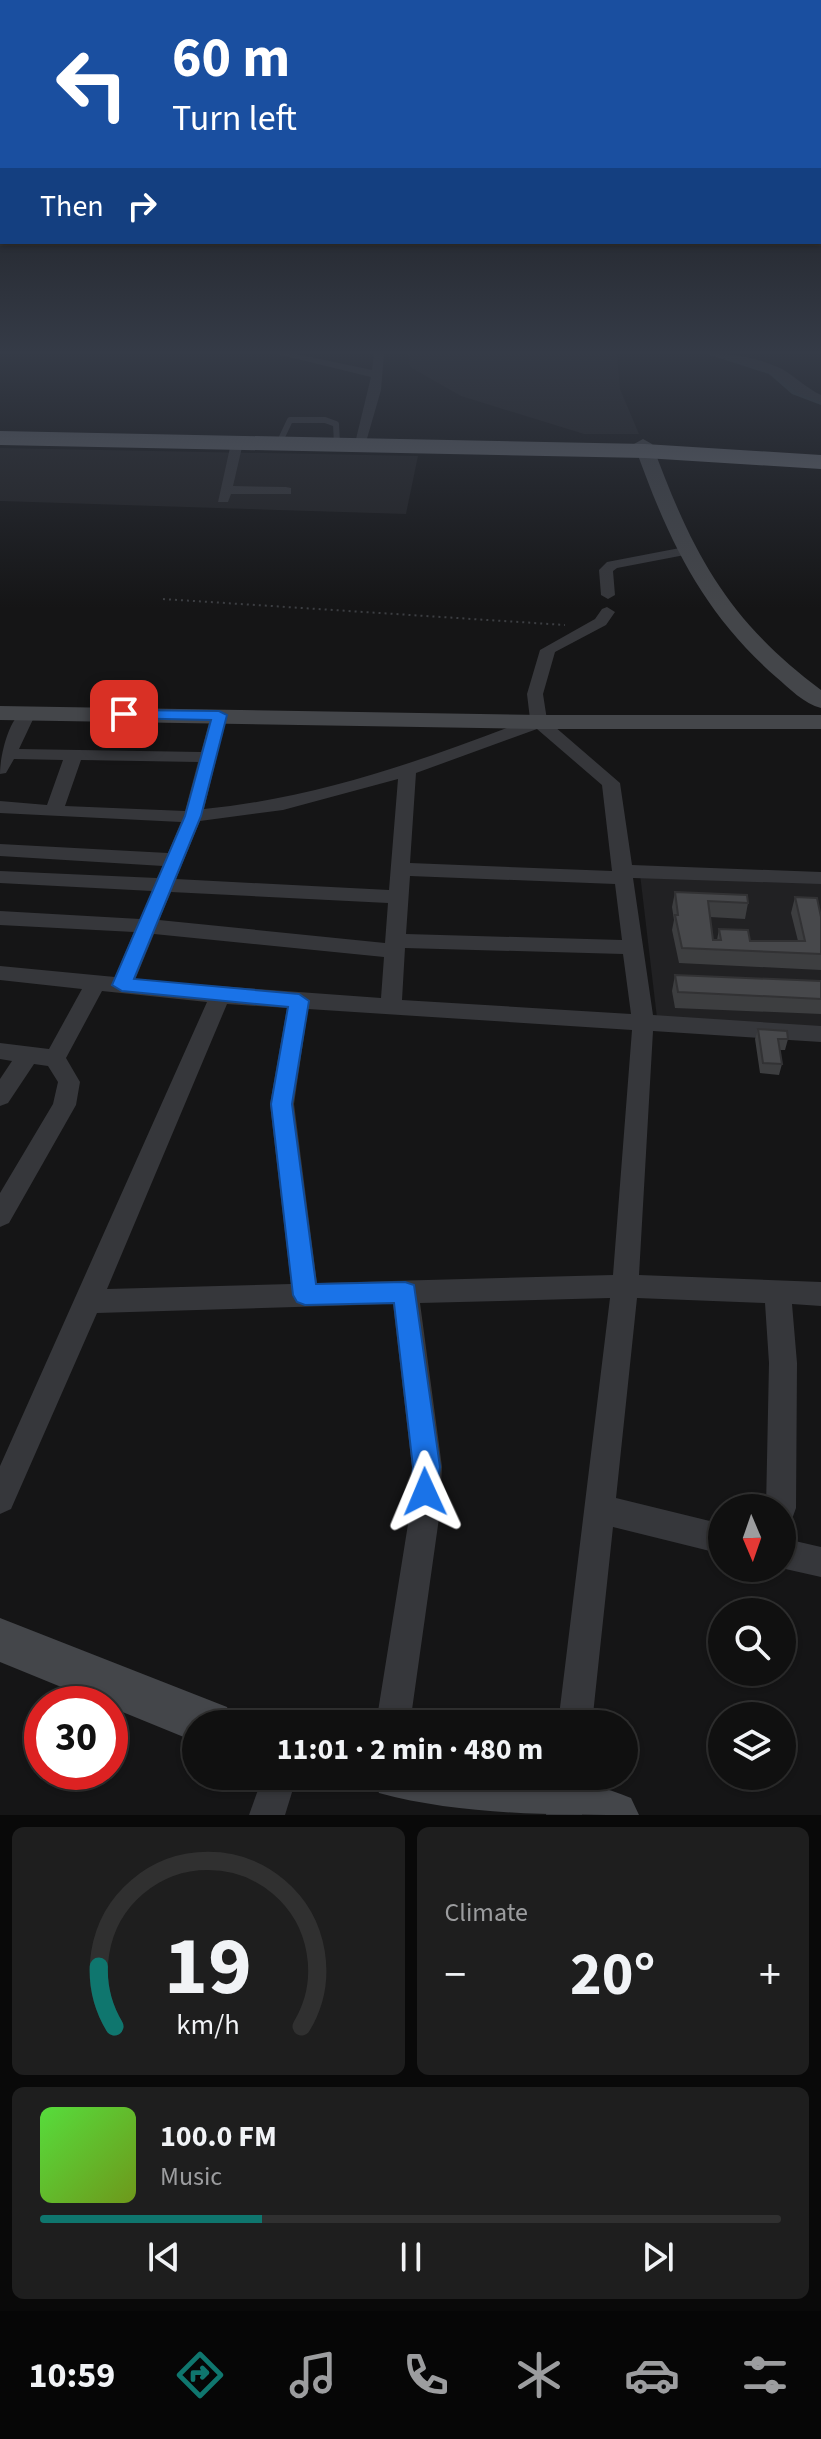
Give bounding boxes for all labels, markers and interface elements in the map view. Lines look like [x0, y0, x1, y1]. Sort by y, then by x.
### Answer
text: 60 m [172, 19, 290, 98]
icon: left [40, 32, 144, 136]
text: Turn left [172, 93, 297, 144]
icon: right [120, 184, 164, 228]
text: Then [40, 185, 104, 228]
pin [90, 680, 158, 748]
icon: arrive [102, 692, 146, 736]
position arrow [383, 1450, 467, 1534]
north arrow [708, 1494, 796, 1582]
map controls [708, 1494, 796, 1790]
button: search [708, 1598, 796, 1686]
speed limit sign: 30 [24, 1686, 128, 1790]
button: layers [708, 1702, 796, 1790]
text: 11:01 · 2 min · 480 m [277, 1728, 543, 1771]
text: Climate [445, 1894, 528, 1931]
text: 19 [164, 1908, 252, 2026]
text: 20° [570, 1933, 655, 2018]
text: − [445, 1944, 466, 2007]
text: + [759, 1944, 781, 2007]
text: km/h [177, 2005, 240, 2045]
text: 100.0 FM [160, 2115, 277, 2158]
text: Music [160, 2158, 222, 2195]
icon: previous [142, 2235, 186, 2279]
icon: pause [389, 2235, 433, 2279]
icon: next [636, 2235, 680, 2279]
icon: directions [172, 2347, 228, 2403]
icon: music [285, 2347, 341, 2403]
icon: phone [398, 2347, 454, 2403]
icon: climate [511, 2347, 567, 2403]
icon: car [624, 2347, 680, 2403]
icon: filters [737, 2347, 793, 2403]
text: 10:59 [28, 2350, 115, 2401]

